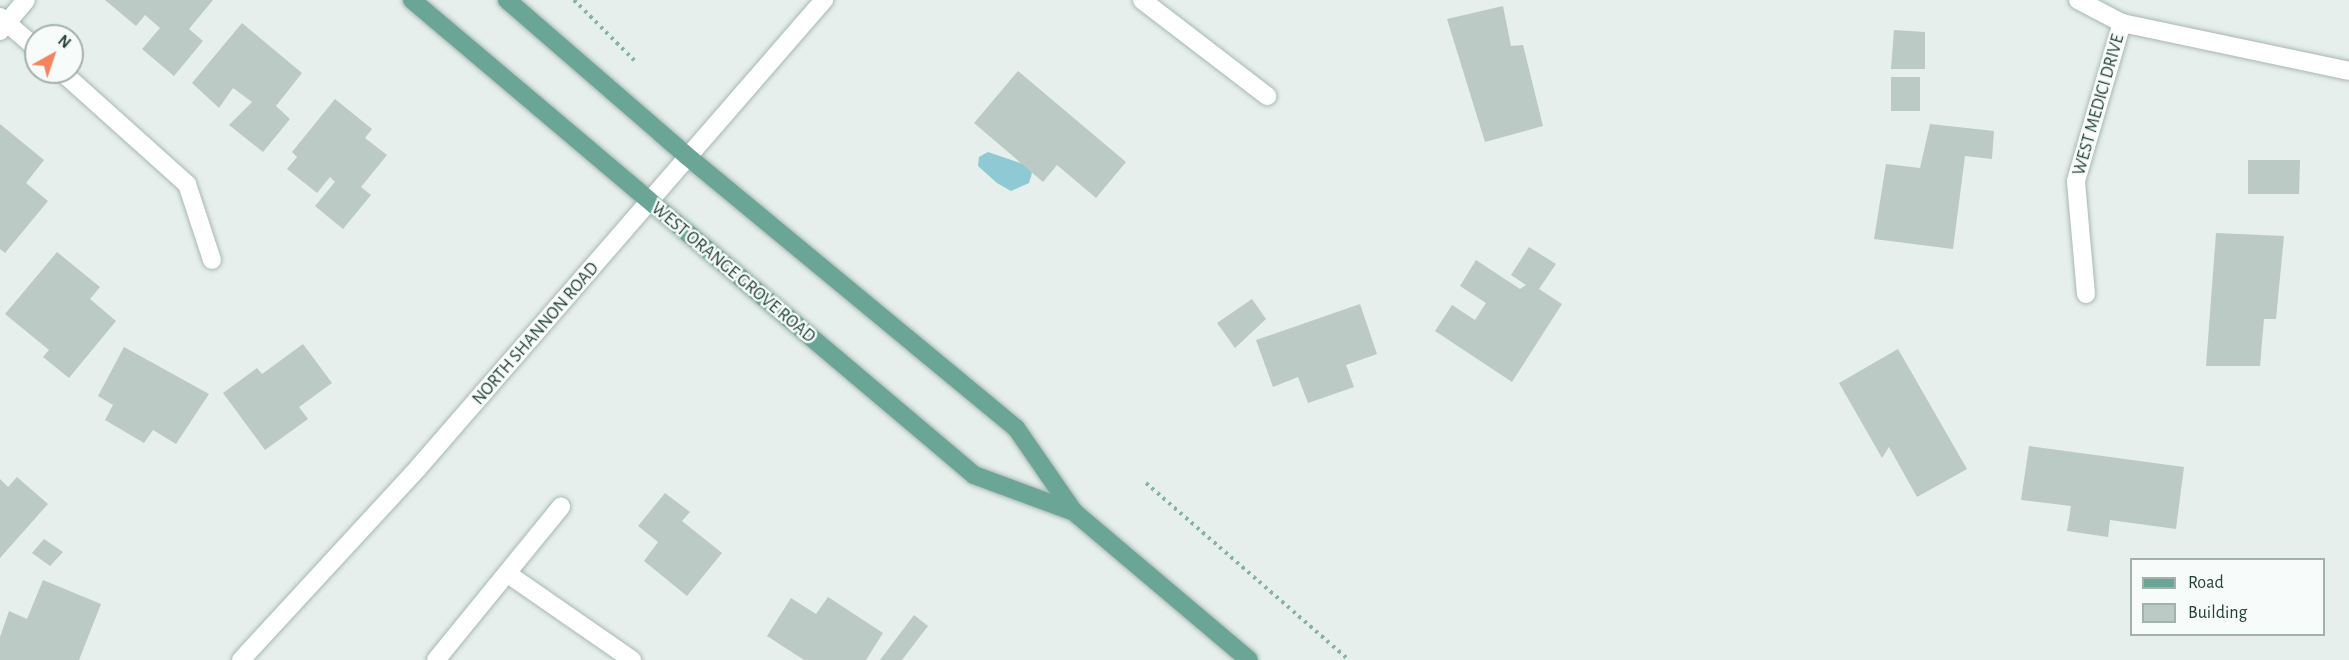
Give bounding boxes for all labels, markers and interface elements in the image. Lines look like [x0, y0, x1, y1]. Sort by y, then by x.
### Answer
north arrow [24, 24, 84, 84]
text: N [55, 32, 74, 51]
street label: WEST MEDICI DRIVE [2069, 32, 2129, 178]
street label: WEST ORANGE GROVE ROAD [647, 198, 819, 348]
street label: NORTH SHANNON ROAD [468, 258, 604, 410]
legend [2130, 558, 2325, 636]
text: Road [2188, 574, 2224, 592]
text: Building [2188, 604, 2247, 622]

